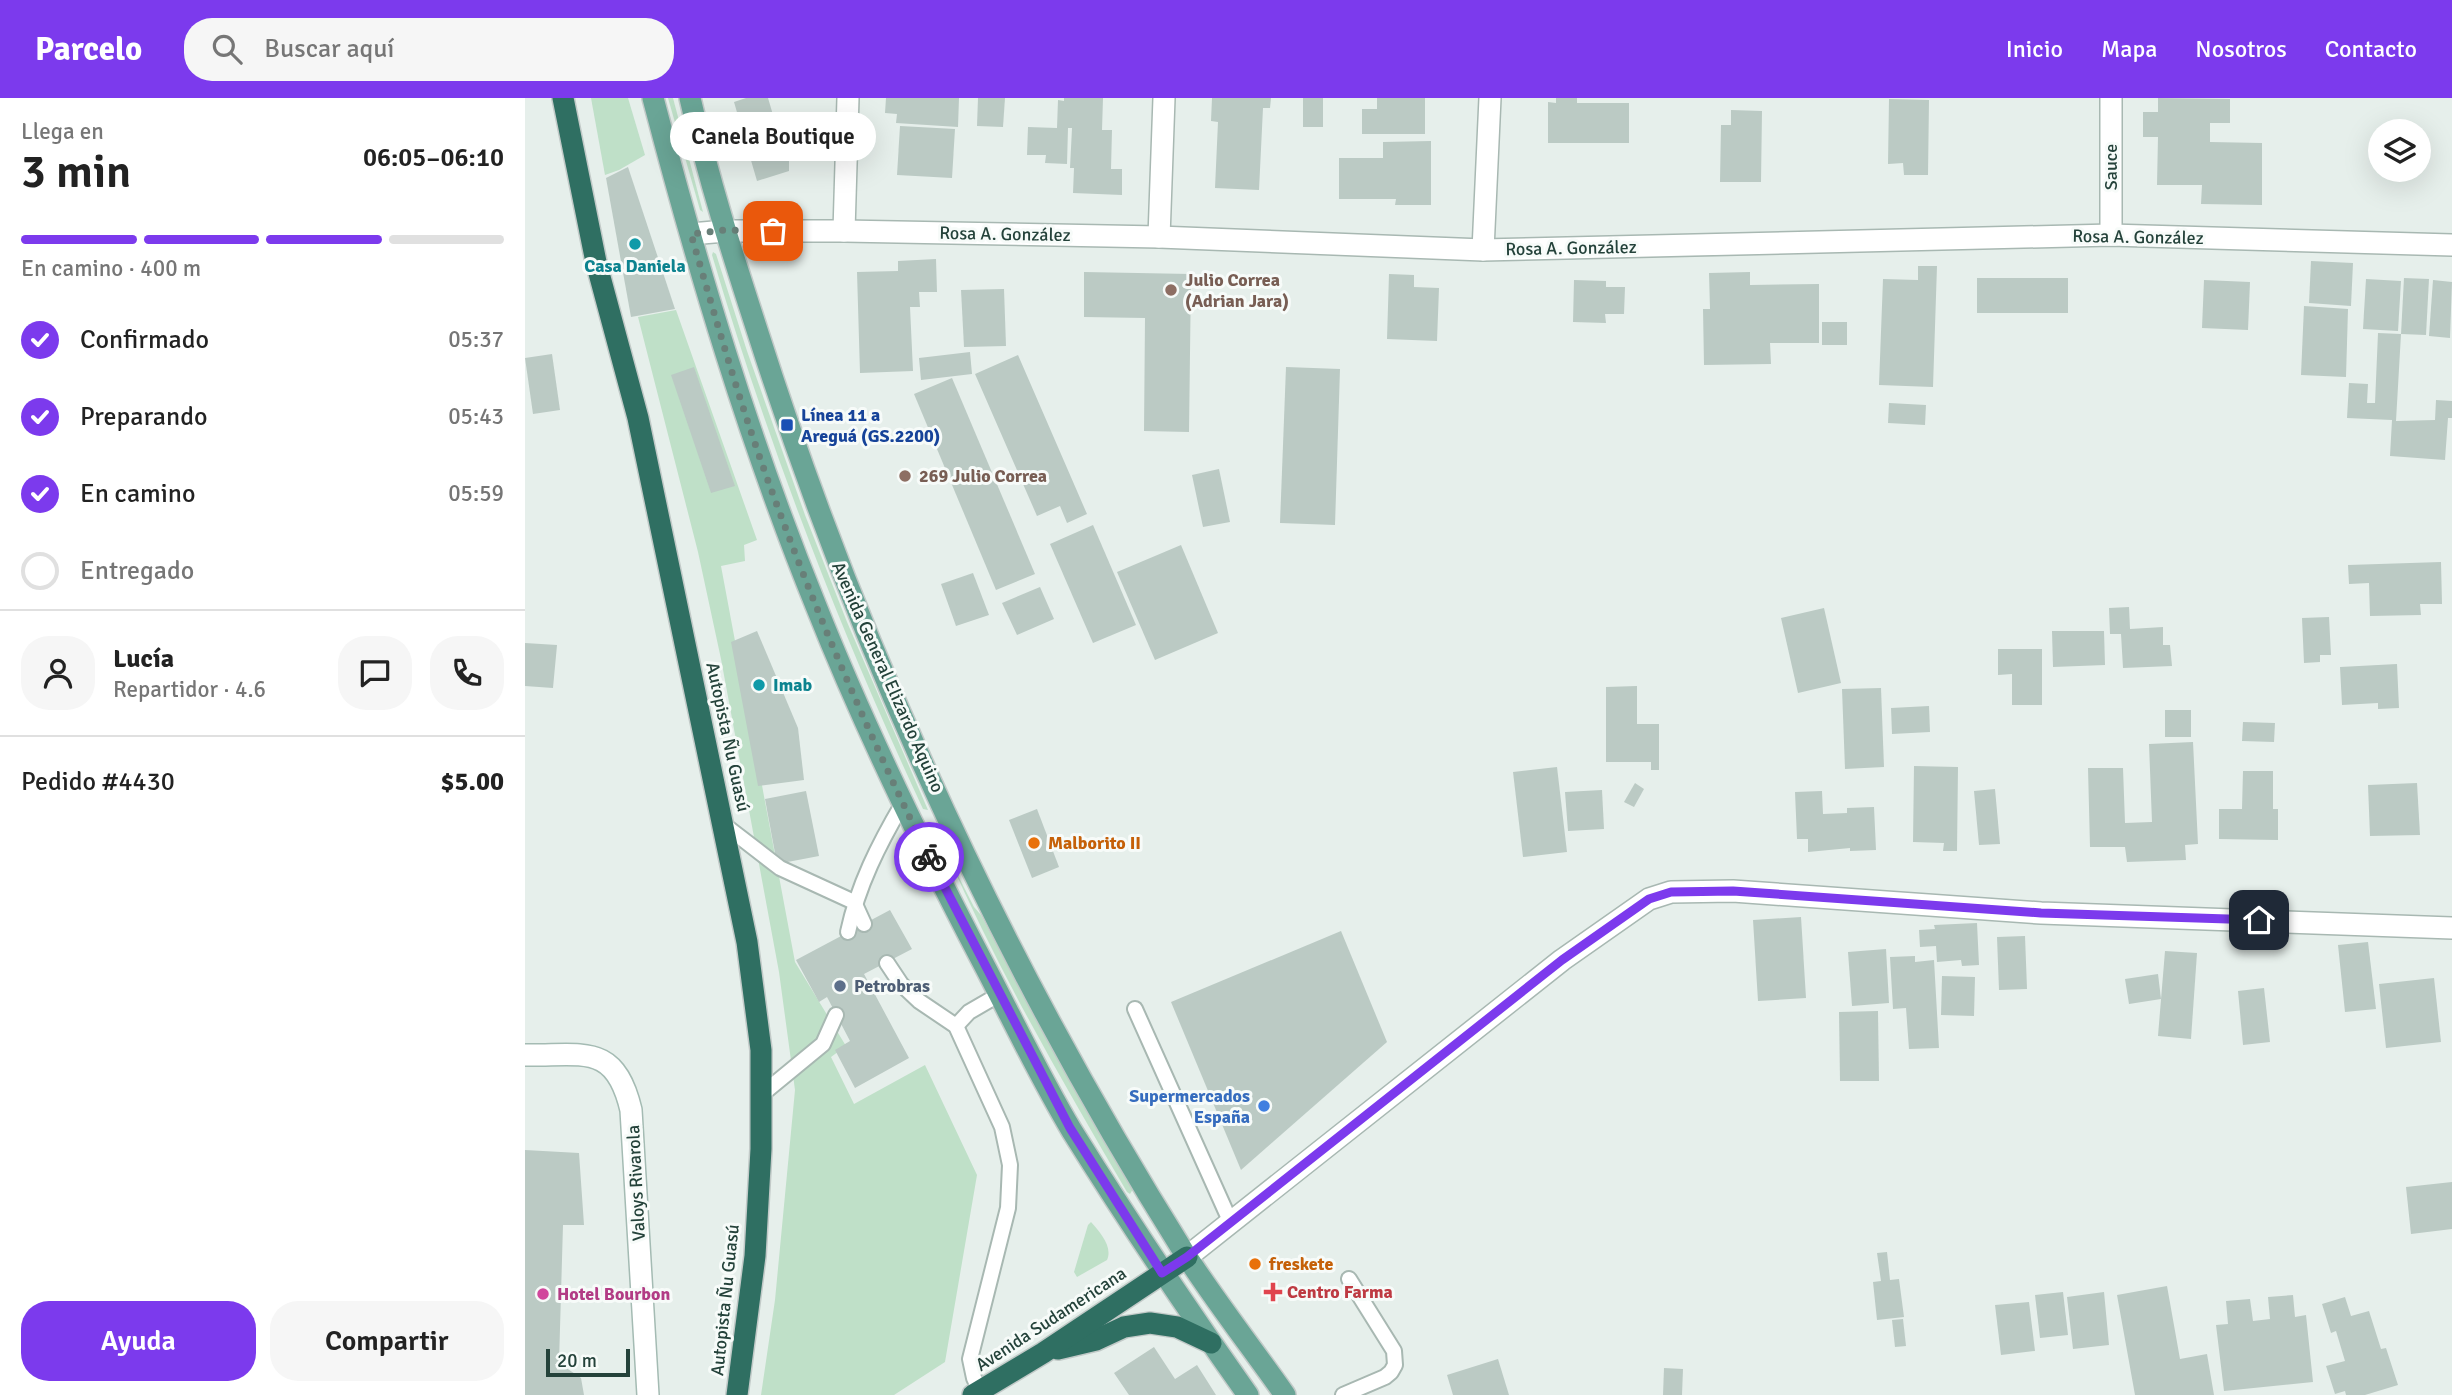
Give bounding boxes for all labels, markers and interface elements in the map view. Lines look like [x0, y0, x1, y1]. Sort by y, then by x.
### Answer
search box [184, 18, 674, 81]
text: Parcelo [35, 29, 142, 70]
icon: search [208, 30, 246, 68]
text: Buscar aquí [264, 33, 394, 65]
text: Inicio [2006, 34, 2063, 64]
text: Mapa [2101, 34, 2157, 64]
text: Nosotros [2195, 34, 2287, 64]
text: Contacto [2325, 34, 2417, 64]
callout: Canela Boutique [670, 112, 876, 161]
text: Llega en [21, 117, 104, 146]
map controls [2368, 119, 2431, 182]
button: layers [2368, 119, 2431, 182]
text: Canela Boutique [691, 122, 855, 151]
text: 06:05–06:10 [363, 142, 504, 174]
text: 3 min [21, 144, 131, 200]
street label: Sauce [2100, 144, 2122, 190]
pin [743, 201, 803, 261]
icon: bag [754, 212, 792, 250]
street label: Rosa A. González [939, 222, 1071, 246]
street label: Rosa A. González [2072, 225, 2204, 249]
marker: Casa Daniela [627, 236, 643, 252]
street label: Rosa A. González [1505, 236, 1637, 260]
text: En camino · 400 m [21, 254, 201, 283]
place label: Casa Daniela [584, 255, 686, 277]
place label: Julio Correa (Adrian Jara) [1185, 269, 1289, 312]
marker: Julio Correa (Adrian Jara) [1163, 282, 1179, 298]
icon: check [21, 321, 59, 359]
text: Confirmado [80, 324, 209, 356]
text: 05:37 [448, 325, 504, 354]
icon: check [21, 398, 59, 436]
text: Preparando [80, 401, 207, 433]
text: 05:43 [448, 402, 504, 431]
place label: Línea 11 a Areguá (GS.2200) [801, 404, 940, 447]
marker: Línea 11 a Areguá (GS.2200) [779, 417, 795, 433]
place label: 269 Julio Correa [919, 465, 1047, 487]
marker: 269 Julio Correa [897, 468, 913, 484]
icon: check [21, 475, 59, 513]
text: En camino [80, 478, 196, 510]
text: 05:59 [448, 479, 504, 508]
text: Entregado [80, 555, 194, 587]
street label: Avenida General Elizardo Aquino [827, 558, 949, 796]
button: person [21, 636, 95, 710]
button: chat [338, 636, 412, 710]
button: phone [430, 636, 504, 710]
text: Lucía [113, 643, 174, 675]
street label: Autopista Ñu Guasú [701, 660, 755, 814]
place label: Imab [773, 674, 812, 696]
text: Repartidor · 4.6 [113, 675, 266, 704]
marker: Imab [751, 677, 767, 693]
text: Pedido #4430 [21, 766, 175, 798]
text: $5.00 [440, 766, 504, 798]
courier [894, 822, 964, 892]
place label: Malborito II [1048, 832, 1141, 854]
marker: Malborito II [1026, 835, 1042, 851]
icon: bike [910, 838, 948, 876]
pin [2229, 890, 2289, 950]
icon: home [2240, 901, 2278, 939]
place label: Petrobras [854, 975, 930, 997]
marker: Petrobras [832, 978, 848, 994]
place label: Supermercados España [1129, 1085, 1250, 1128]
marker: Supermercados España [1256, 1098, 1272, 1114]
street label: Valoys Rivarola [622, 1124, 650, 1242]
street label: Autopista Ñu Guasú [706, 1223, 744, 1377]
place label: freskete [1268, 1253, 1333, 1275]
marker: freskete [1247, 1256, 1263, 1272]
street label: Avenida Sudamericana [972, 1262, 1130, 1376]
place label: Centro Farma [1287, 1281, 1393, 1303]
place label: Hotel Bourbon [557, 1283, 670, 1305]
marker: Centro Farma [1265, 1284, 1281, 1300]
marker: Hotel Bourbon [535, 1286, 551, 1302]
button: Ayuda [21, 1301, 256, 1381]
button: Compartir [270, 1301, 504, 1381]
scale bar [546, 1346, 630, 1378]
text: 20 m [557, 1349, 597, 1373]

